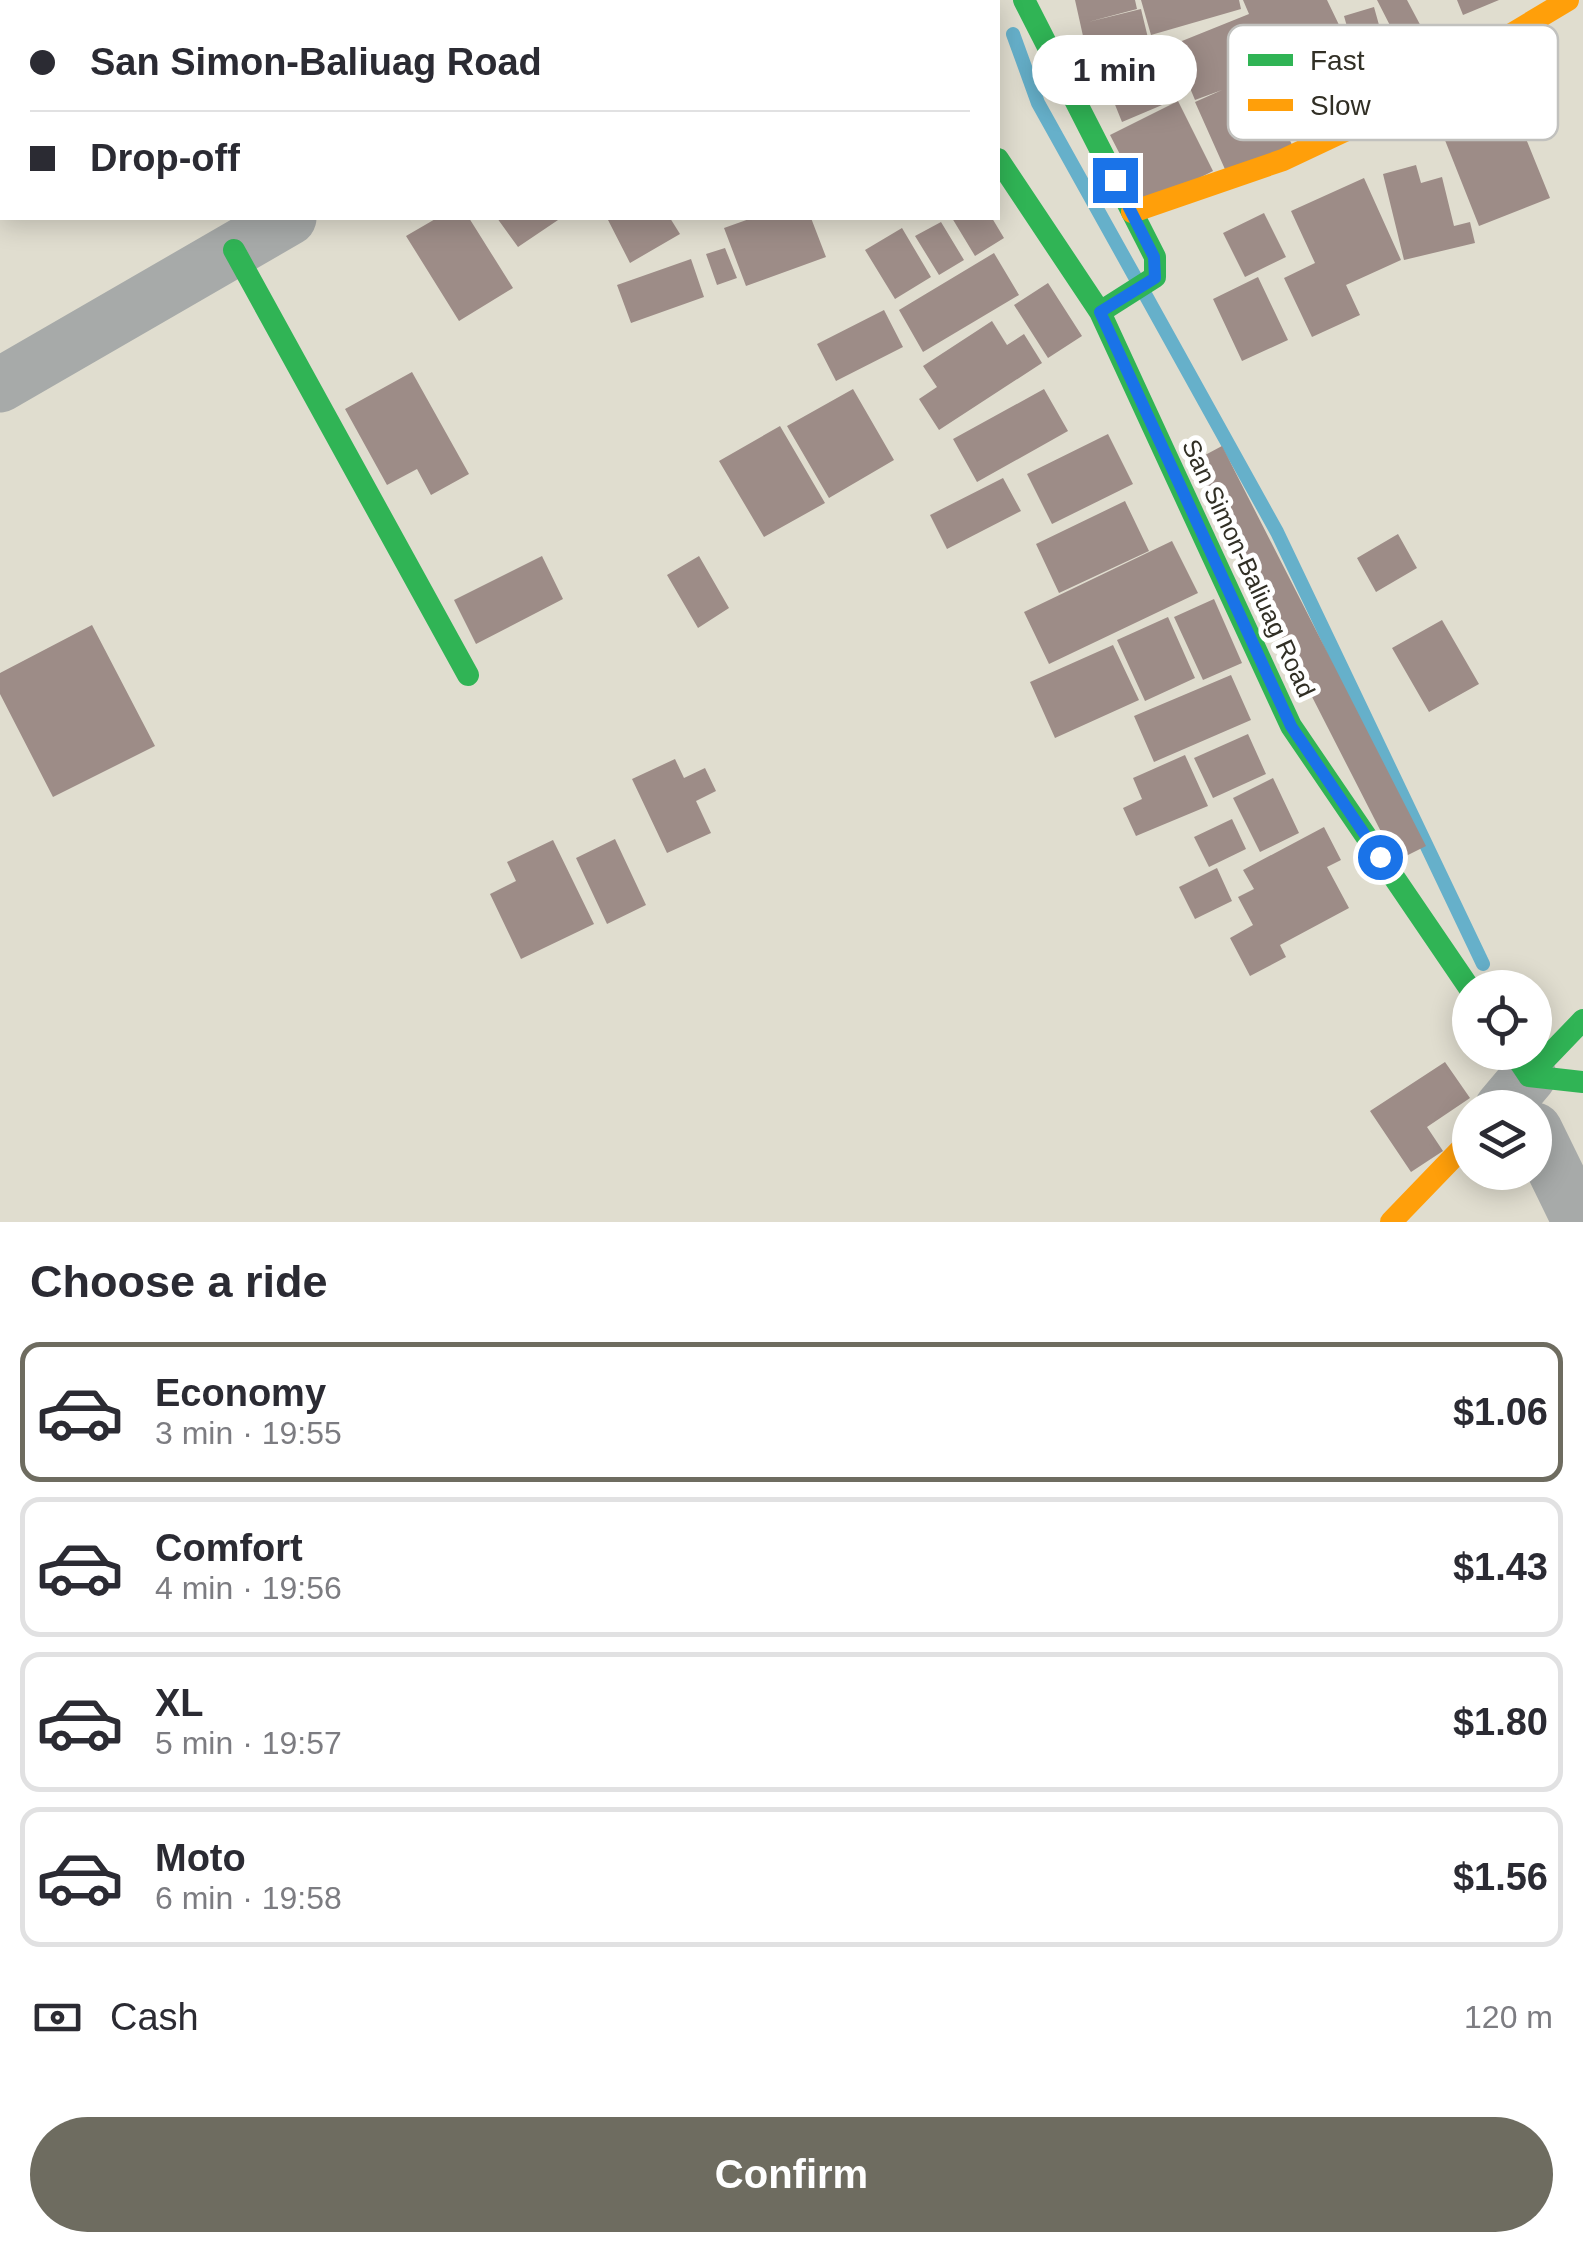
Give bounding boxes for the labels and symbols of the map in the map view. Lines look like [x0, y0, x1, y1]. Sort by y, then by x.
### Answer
legend [1228, 25, 1558, 140]
callout: 1 min [1032, 35, 1198, 105]
text: Fast [1310, 45, 1365, 76]
text: Slow [1310, 90, 1371, 121]
route end [1093, 158, 1138, 203]
street label: San Simon-Baliuag Road [1177, 435, 1321, 701]
route start [1358, 835, 1403, 880]

